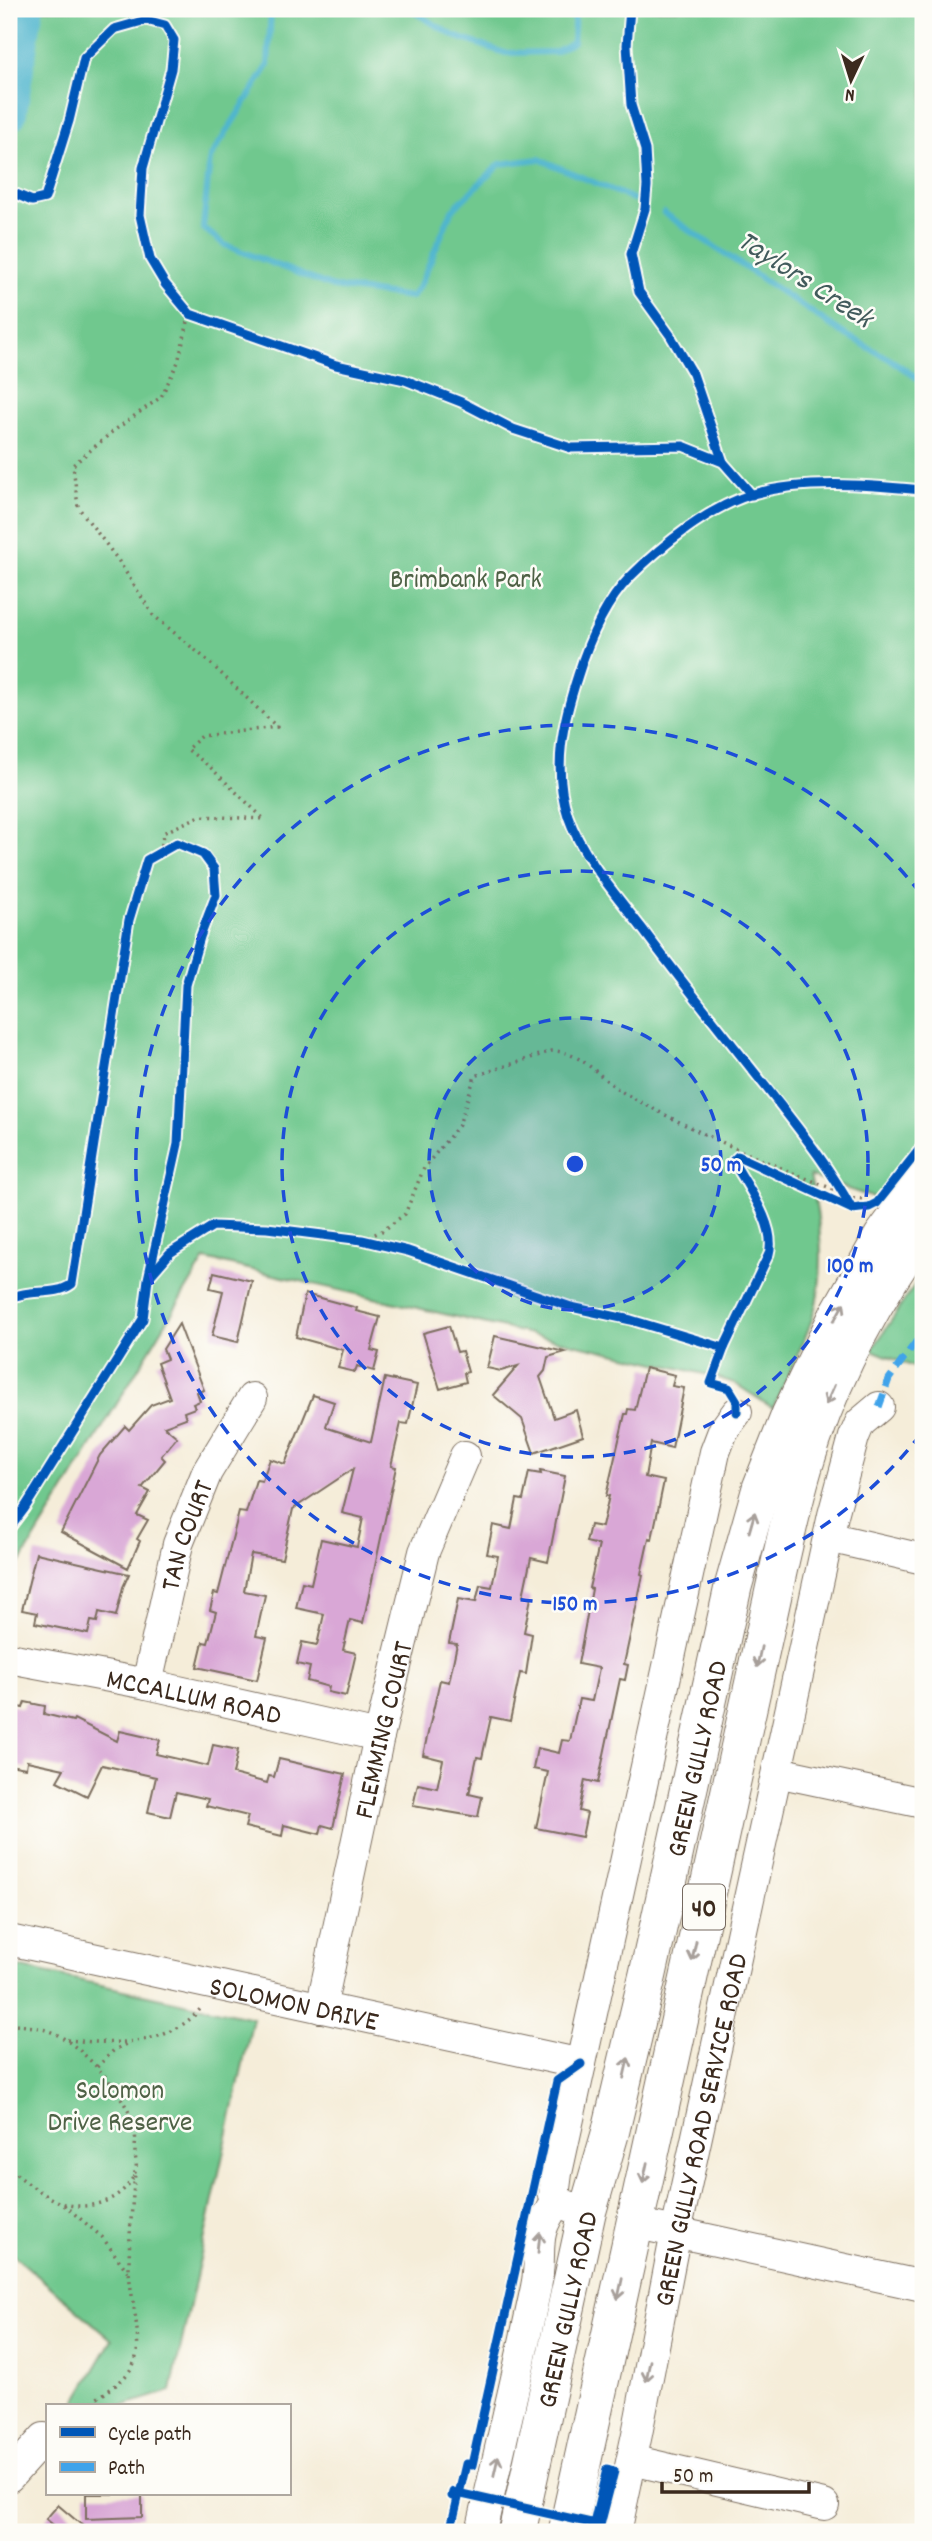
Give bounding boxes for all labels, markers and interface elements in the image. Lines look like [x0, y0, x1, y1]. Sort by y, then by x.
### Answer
north arrow [816, 46, 886, 116]
text: N [844, 80, 856, 107]
water label: Taylors Creek [727, 222, 882, 343]
park label: Brimbank Park [390, 562, 542, 602]
centre of rings [563, 1152, 587, 1176]
text: 50 m [701, 1152, 741, 1182]
text: 100 m [827, 1253, 873, 1283]
one-way arrow [832, 1303, 846, 1323]
one-way arrow [823, 1384, 836, 1405]
street label: TAN COURT [153, 1475, 227, 1595]
one-way arrow [746, 1511, 759, 1533]
text: 150 m [552, 1591, 598, 1621]
street label: FLEMMING COURT [347, 1638, 426, 1823]
one-way arrow [751, 1645, 765, 1668]
street label: GREEN GULLY ROAD [659, 1657, 741, 1862]
street label: MCCALLUM ROAD [103, 1662, 285, 1738]
road number: 40 [683, 1884, 725, 1930]
one-way arrow [687, 1939, 700, 1962]
street label: GREEN GULLY ROAD SERVICE ROAD [647, 1950, 761, 2310]
street label: SOLOMON DRIVE [205, 1969, 382, 2045]
one-way arrow [619, 2057, 633, 2080]
park label: Solomon Drive Reserve [48, 2073, 192, 2145]
one-way arrow [638, 2161, 652, 2184]
street label: GREEN GULLY ROAD [530, 2208, 612, 2412]
one-way arrow [533, 2232, 546, 2255]
one-way arrow [612, 2277, 626, 2300]
one-way arrow [641, 2359, 655, 2382]
legend [46, 2404, 290, 2496]
text: Cycle path [108, 2421, 191, 2451]
scale bar [662, 2450, 810, 2494]
text: Path [108, 2455, 145, 2485]
one-way arrow [490, 2455, 503, 2478]
text: 50 m [673, 2463, 713, 2493]

